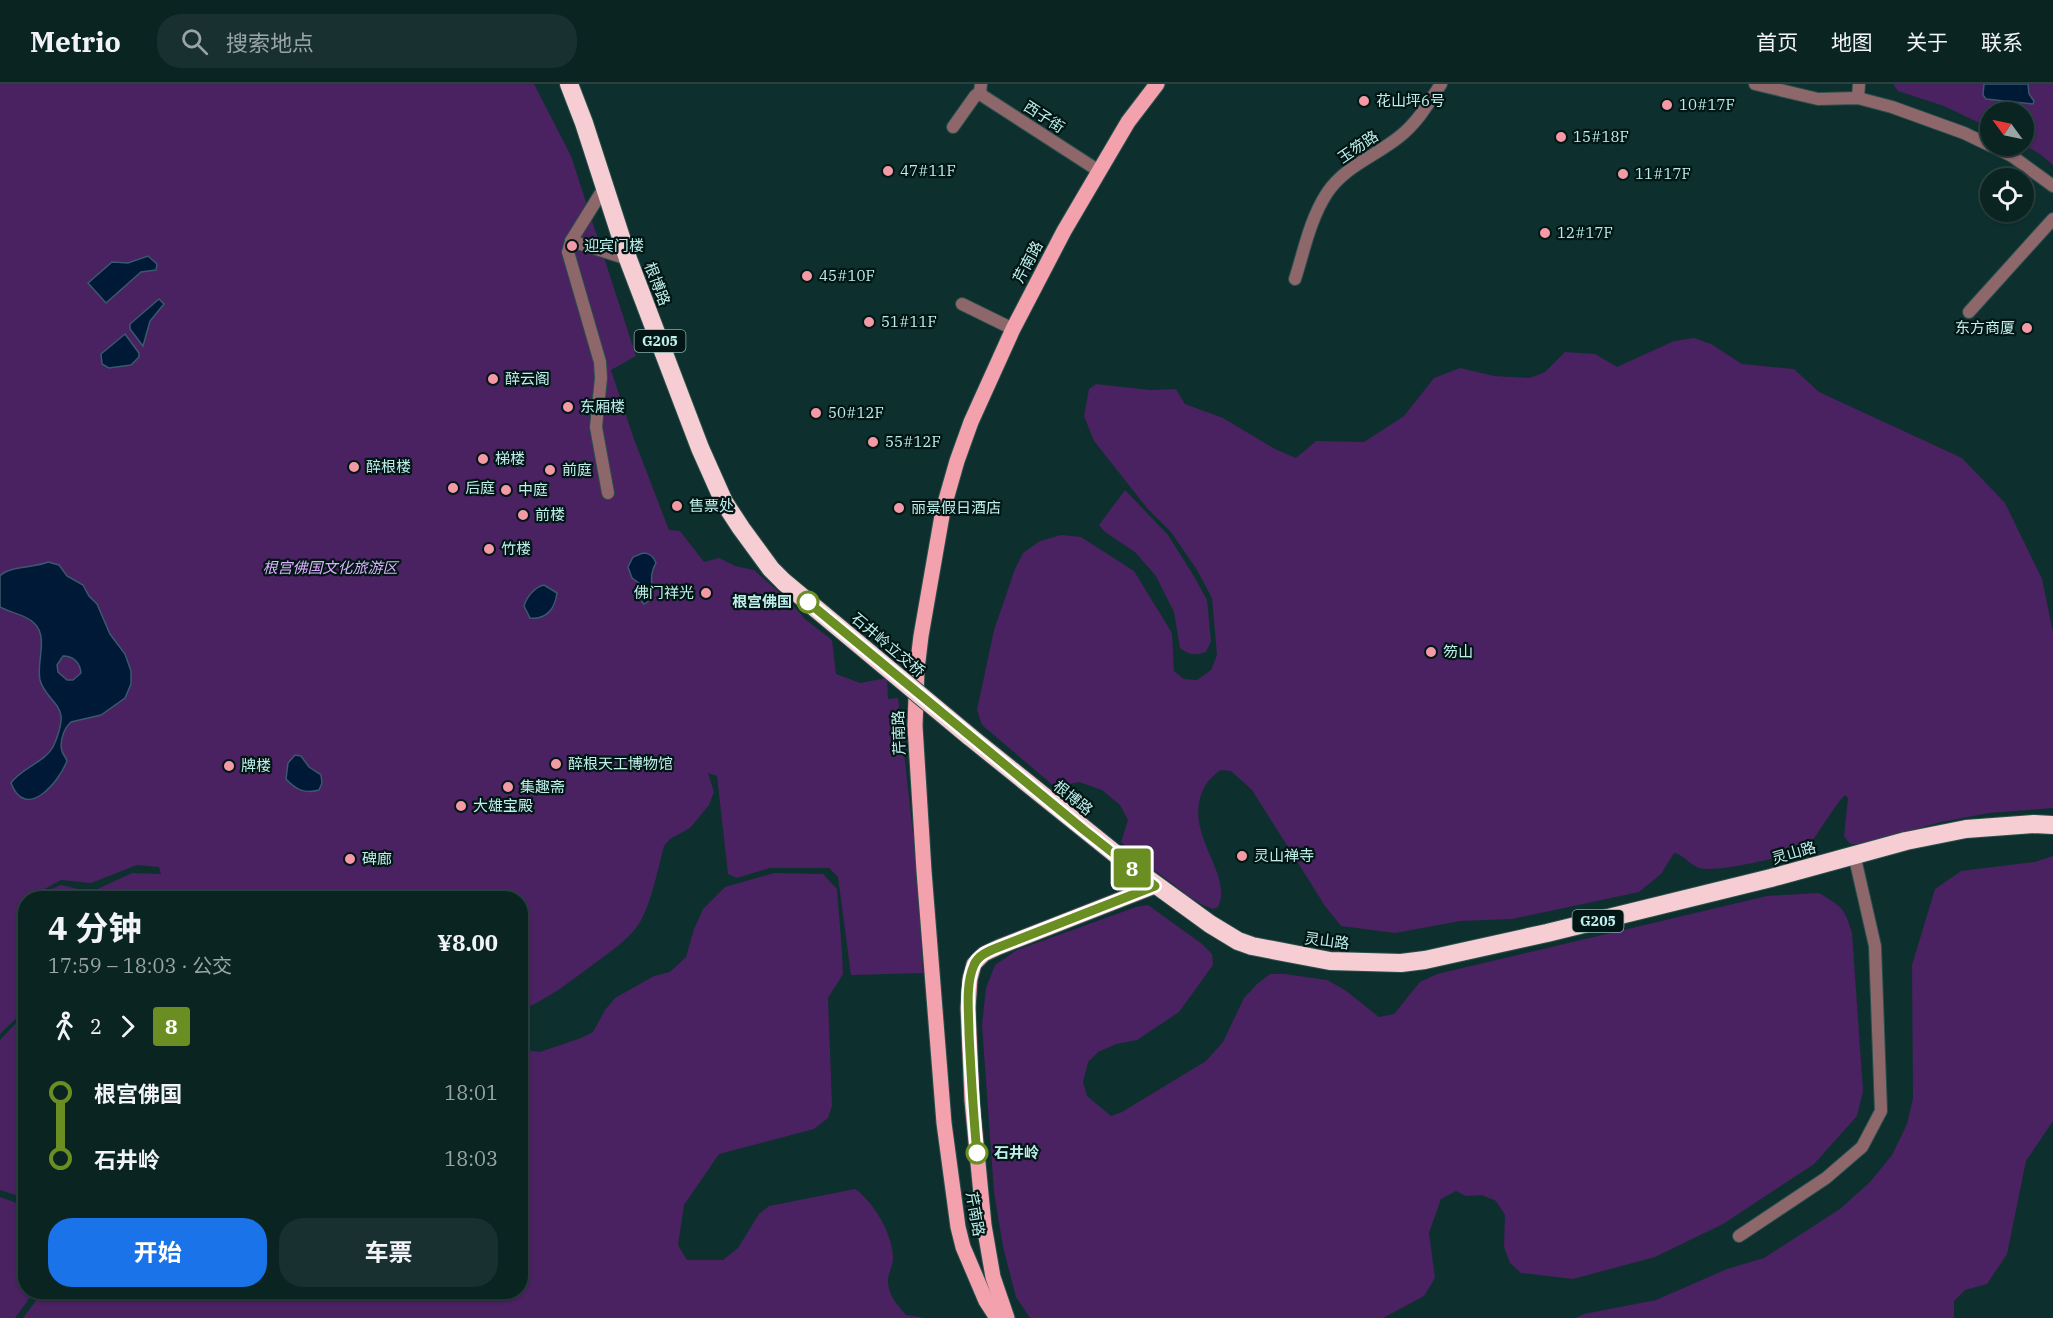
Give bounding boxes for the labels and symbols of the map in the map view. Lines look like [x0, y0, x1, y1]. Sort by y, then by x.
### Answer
place label: 花山坪6号 [1376, 91, 1445, 110]
marker: 花山坪6号 [1357, 94, 1371, 108]
place label: 10#17F [1679, 95, 1735, 114]
street label: 西子街 [1020, 96, 1068, 137]
marker: 10#17F [1660, 98, 1674, 112]
north arrow [1980, 102, 2034, 156]
street label: 玉笏路 [1334, 126, 1382, 167]
place label: 15#18F [1573, 127, 1629, 146]
marker: 15#18F [1554, 130, 1568, 144]
place label: 47#11F [900, 161, 956, 180]
marker: 47#11F [881, 164, 895, 178]
place label: 11#17F [1635, 164, 1691, 183]
marker: 11#17F [1616, 167, 1630, 181]
place label: 12#17F [1557, 223, 1613, 242]
marker: 12#17F [1538, 226, 1552, 240]
place label: 迎宾门楼 [584, 236, 644, 255]
street label: 芹南路 [1009, 237, 1047, 286]
marker: 迎宾门楼 [565, 239, 579, 253]
street label: 根博路 [641, 259, 674, 308]
place label: 45#10F [819, 266, 875, 285]
marker: 45#10F [800, 269, 814, 283]
place label: 51#11F [881, 312, 937, 331]
marker: 51#11F [862, 315, 876, 329]
place label: 东方商厦 [1955, 318, 2015, 337]
marker: 东方商厦 [2020, 321, 2034, 335]
road number: G205 [634, 330, 686, 352]
place label: 醉云阁 [505, 369, 550, 388]
marker: 醉云阁 [486, 372, 500, 386]
place label: 东厢楼 [580, 397, 625, 416]
marker: 东厢楼 [561, 400, 575, 414]
place label: 50#12F [828, 403, 884, 422]
marker: 50#12F [809, 406, 823, 420]
place label: 55#12F [885, 432, 941, 451]
marker: 55#12F [866, 435, 880, 449]
place label: 梯楼 [495, 449, 525, 468]
marker: 梯楼 [476, 452, 490, 466]
place label: 醉根楼 [366, 457, 411, 476]
marker: 醉根楼 [347, 460, 361, 474]
place label: 前庭 [562, 460, 592, 479]
marker: 前庭 [543, 463, 557, 477]
place label: 后庭 [465, 478, 495, 497]
place label: 中庭 [518, 480, 548, 499]
marker: 后庭 [446, 481, 460, 495]
marker: 中庭 [499, 483, 513, 497]
place label: 售票处 [689, 496, 734, 515]
place label: 丽景假日酒店 [911, 498, 1001, 517]
marker: 售票处 [670, 499, 684, 513]
marker: 丽景假日酒店 [892, 501, 906, 515]
place label: 前楼 [535, 505, 565, 524]
marker: 前楼 [516, 508, 530, 522]
place label: 竹楼 [501, 539, 531, 558]
marker: 竹楼 [482, 542, 496, 556]
park label: 根宫佛国文化旅游区 [262, 558, 399, 577]
place label: 佛门祥光 [634, 583, 694, 602]
marker: 佛门祥光 [699, 586, 713, 600]
marker: 根宫佛国 [797, 591, 819, 613]
place label: 根宫佛国 [732, 592, 792, 611]
street label: 石井岭立交桥 [848, 608, 929, 681]
place label: 笏山 [1443, 642, 1473, 661]
marker: 笏山 [1424, 645, 1438, 659]
street label: 芹南路 [888, 710, 909, 756]
place label: 醉根天工博物馆 [568, 754, 673, 773]
place label: 牌楼 [241, 756, 271, 775]
marker: 醉根天工博物馆 [549, 757, 563, 771]
marker: 牌楼 [222, 759, 236, 773]
street label: 根博路 [1050, 776, 1097, 819]
place label: 集趣斋 [520, 777, 565, 796]
marker: 集趣斋 [501, 780, 515, 794]
place label: 大雄宝殿 [473, 796, 533, 815]
marker: 大雄宝殿 [454, 799, 468, 813]
street label: 灵山路 [1770, 837, 1818, 868]
place label: 灵山禅寺 [1254, 846, 1314, 865]
line badge: 8 [1112, 848, 1152, 888]
place label: 碑廊 [362, 849, 392, 868]
marker: 灵山禅寺 [1235, 849, 1249, 863]
marker: 碑廊 [343, 852, 357, 866]
road number: G205 [1572, 910, 1624, 932]
street label: 灵山路 [1304, 928, 1351, 953]
marker: 石井岭 [966, 1142, 988, 1164]
place label: 石井岭 [994, 1143, 1039, 1162]
street label: 芹南路 [962, 1190, 989, 1238]

